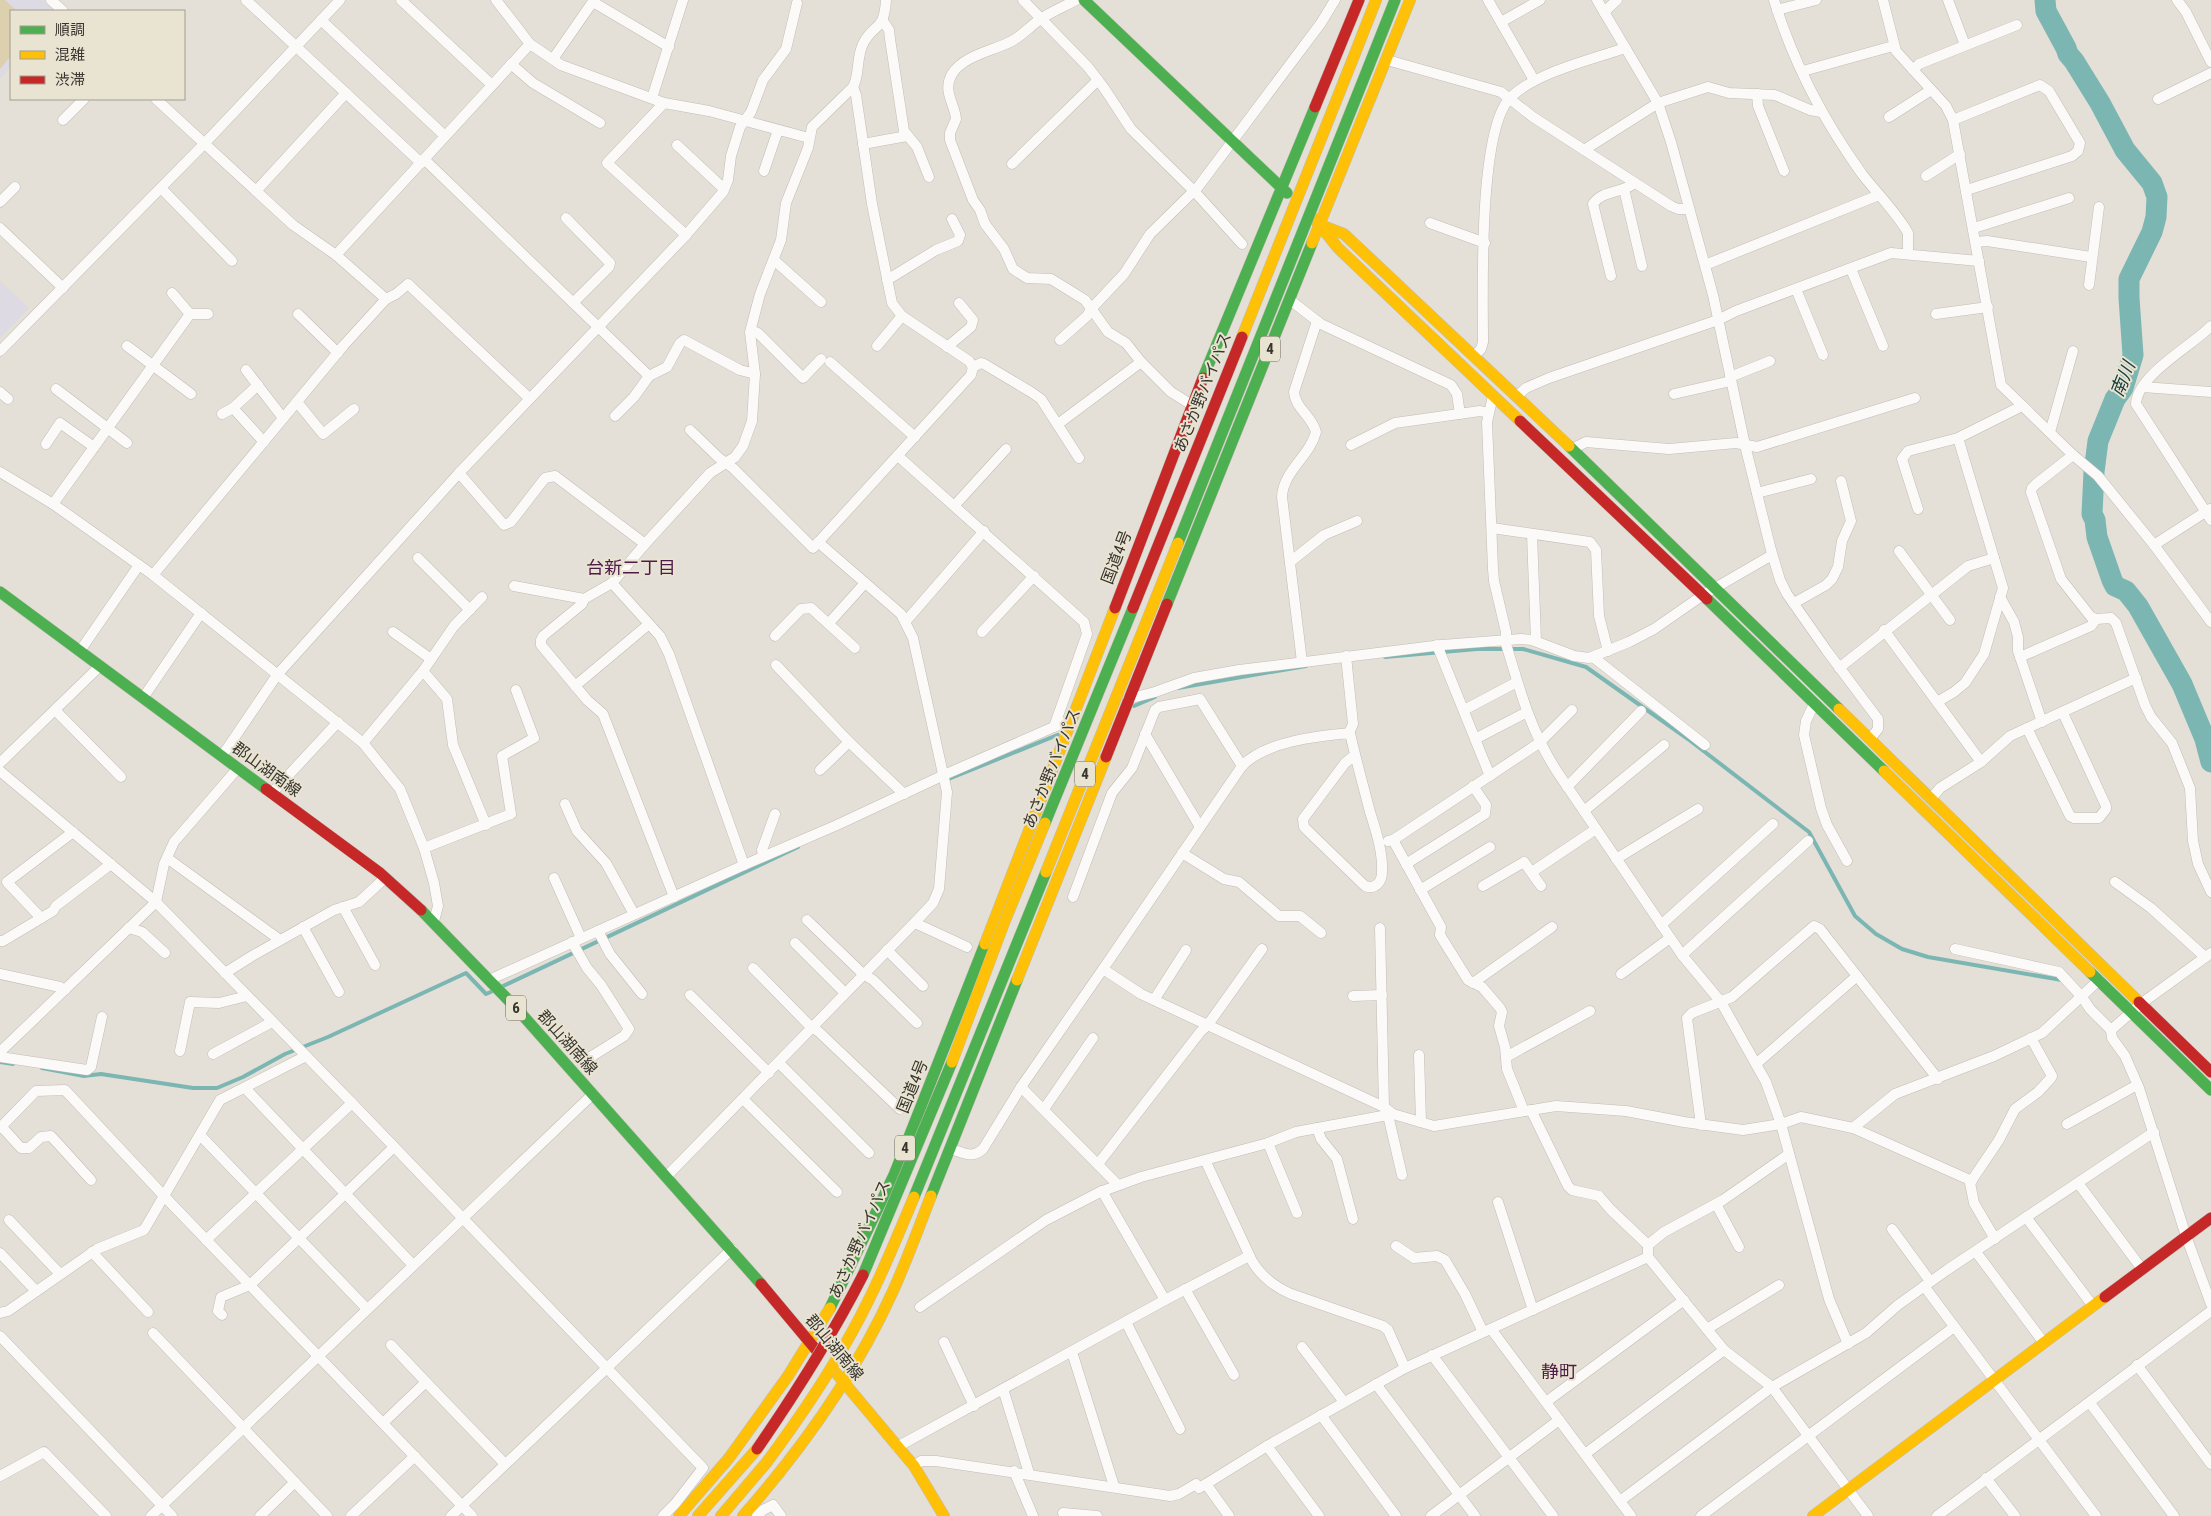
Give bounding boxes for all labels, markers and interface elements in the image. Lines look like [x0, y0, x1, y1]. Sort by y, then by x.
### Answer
legend [10, 10, 185, 100]
text: 順調 [55, 21, 85, 39]
text: 混雑 [55, 46, 85, 64]
text: 渋滞 [55, 71, 85, 89]
street label: あさか野バイパス [1170, 329, 1235, 455]
road number: 4 [1260, 336, 1280, 362]
water label: 南川 [2106, 356, 2140, 399]
street label: 国道4号 [1098, 528, 1135, 587]
district label: 台新二丁目 [586, 557, 676, 578]
street label: あさか野バイパス [1019, 705, 1084, 831]
street label: 郡山湖南線 [229, 738, 305, 801]
road number: 4 [1075, 762, 1095, 786]
road number: 6 [506, 996, 526, 1020]
street label: 郡山湖南線 [534, 1006, 601, 1078]
street label: 国道4号 [893, 1057, 932, 1116]
road number: 4 [895, 1136, 915, 1160]
street label: あさか野バイパス [825, 1177, 894, 1301]
street label: 郡山湖南線 [802, 1311, 868, 1384]
district label: 静町 [1541, 1361, 1577, 1382]

